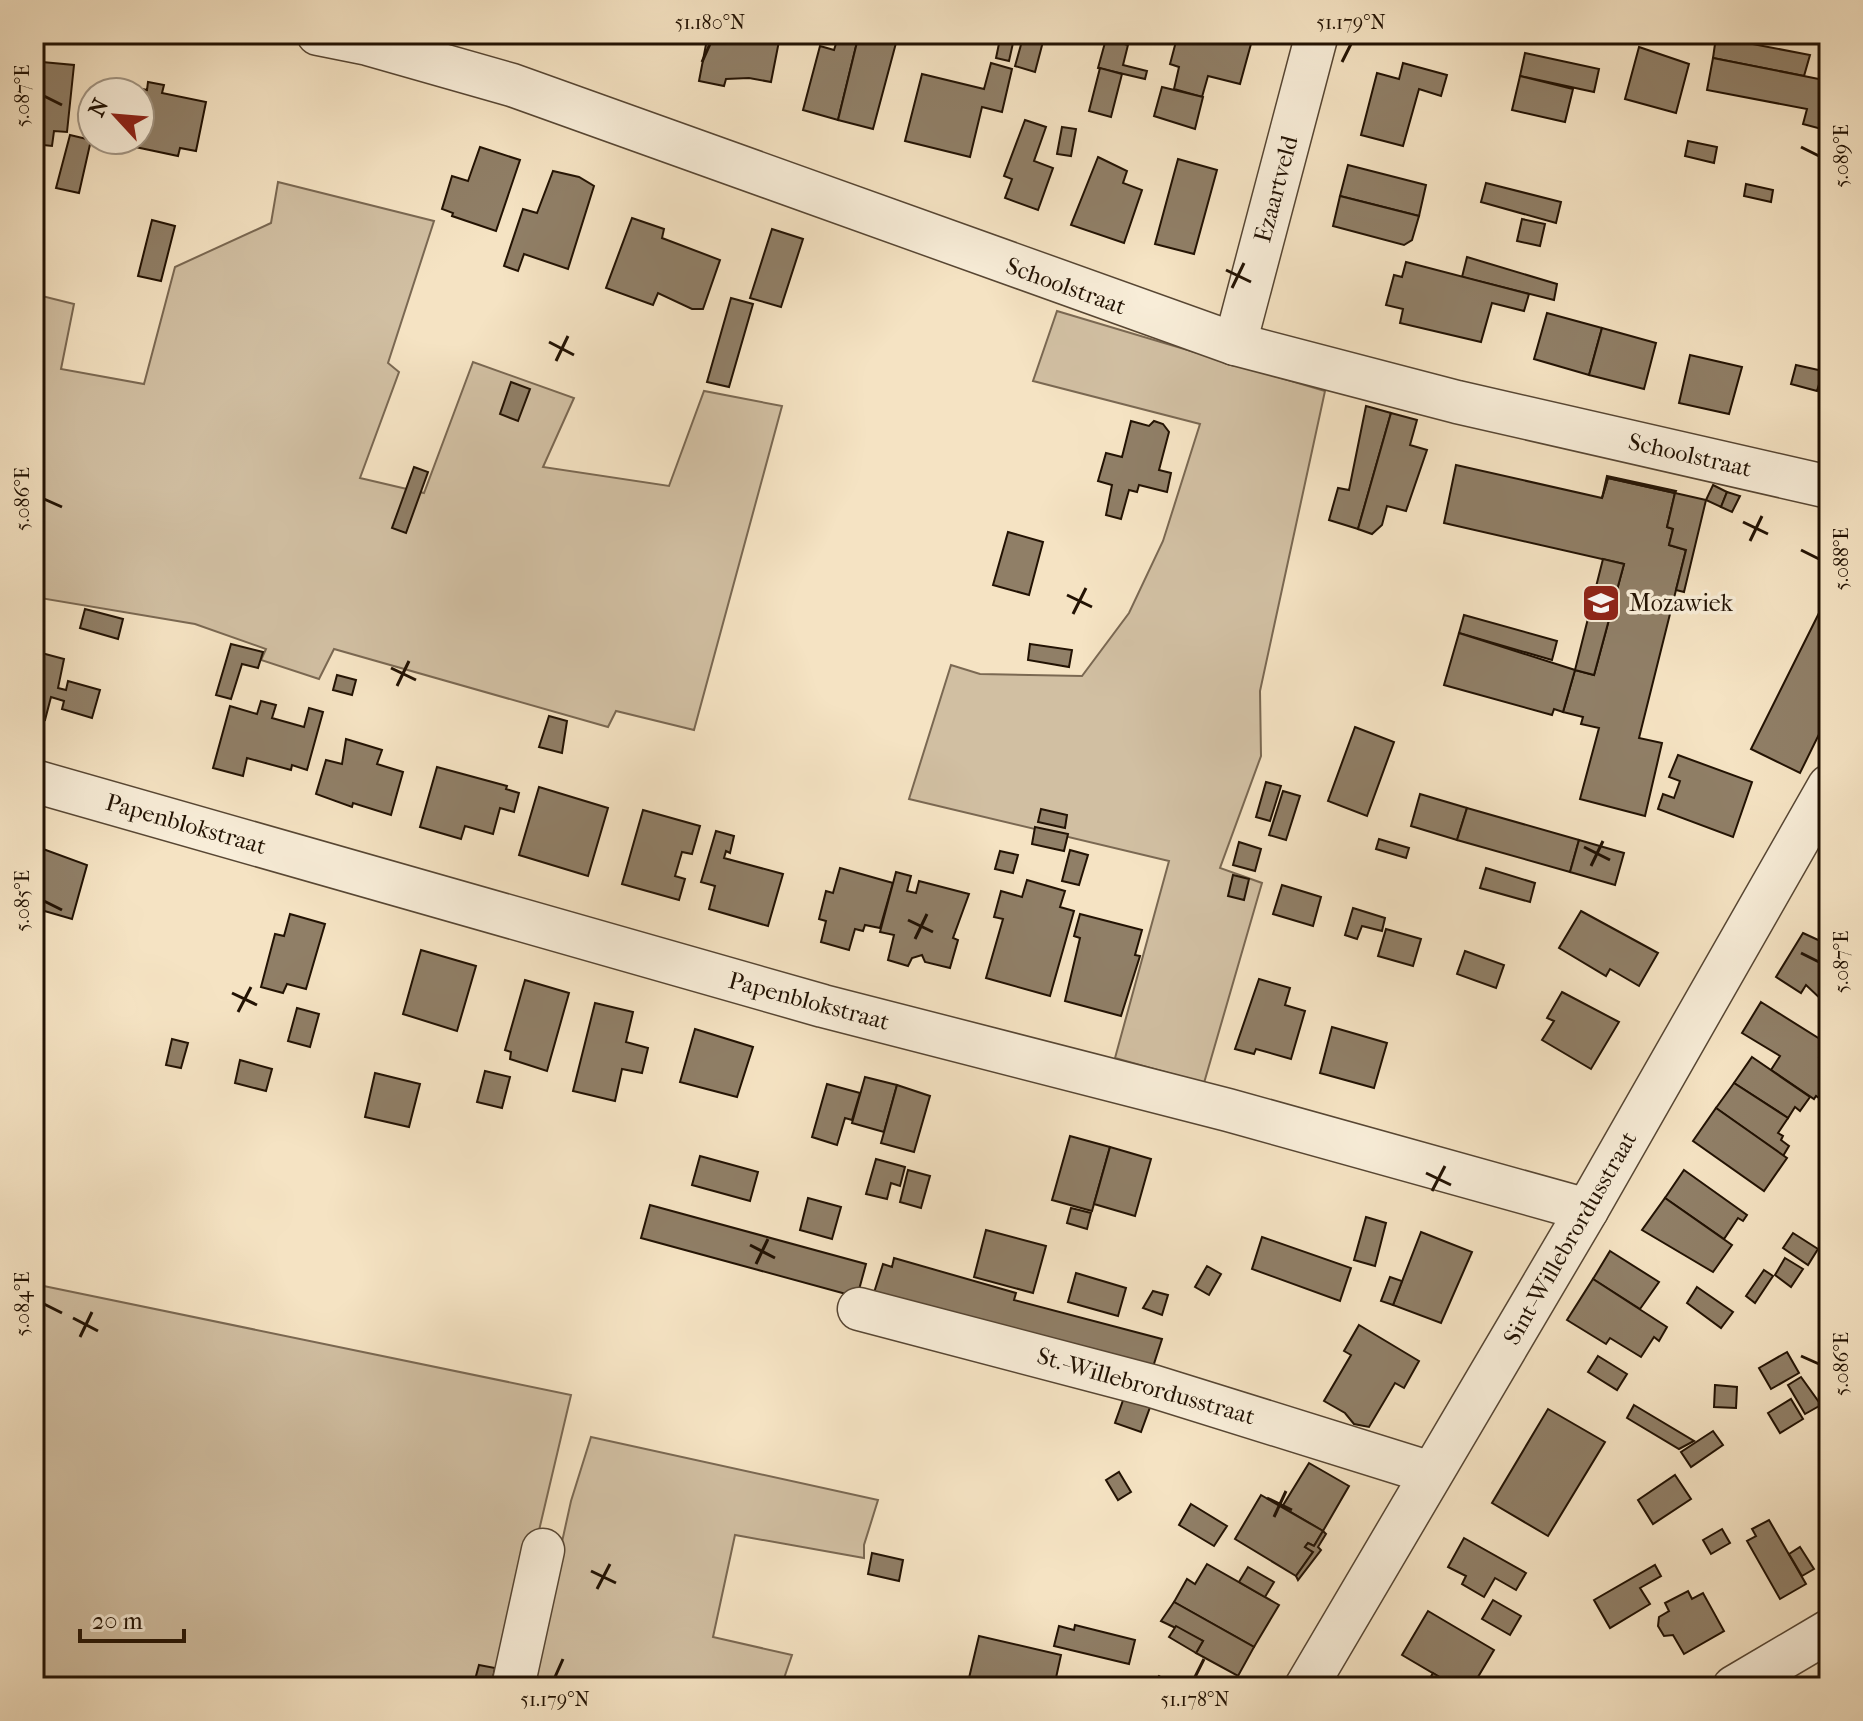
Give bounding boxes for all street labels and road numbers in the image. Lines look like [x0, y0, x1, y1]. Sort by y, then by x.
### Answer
street label: Ezaartveld [1248, 132, 1304, 245]
street label: Schoolstraat [1002, 251, 1130, 321]
street label: Schoolstraat [1626, 427, 1755, 483]
street label: Papenblokstraat [103, 788, 270, 860]
street label: Papenblokstraat [725, 966, 893, 1036]
street label: Sint-Willebrordusstraat [1497, 1126, 1643, 1350]
street label: St.-Willebrordusstraat [1034, 1341, 1259, 1431]

